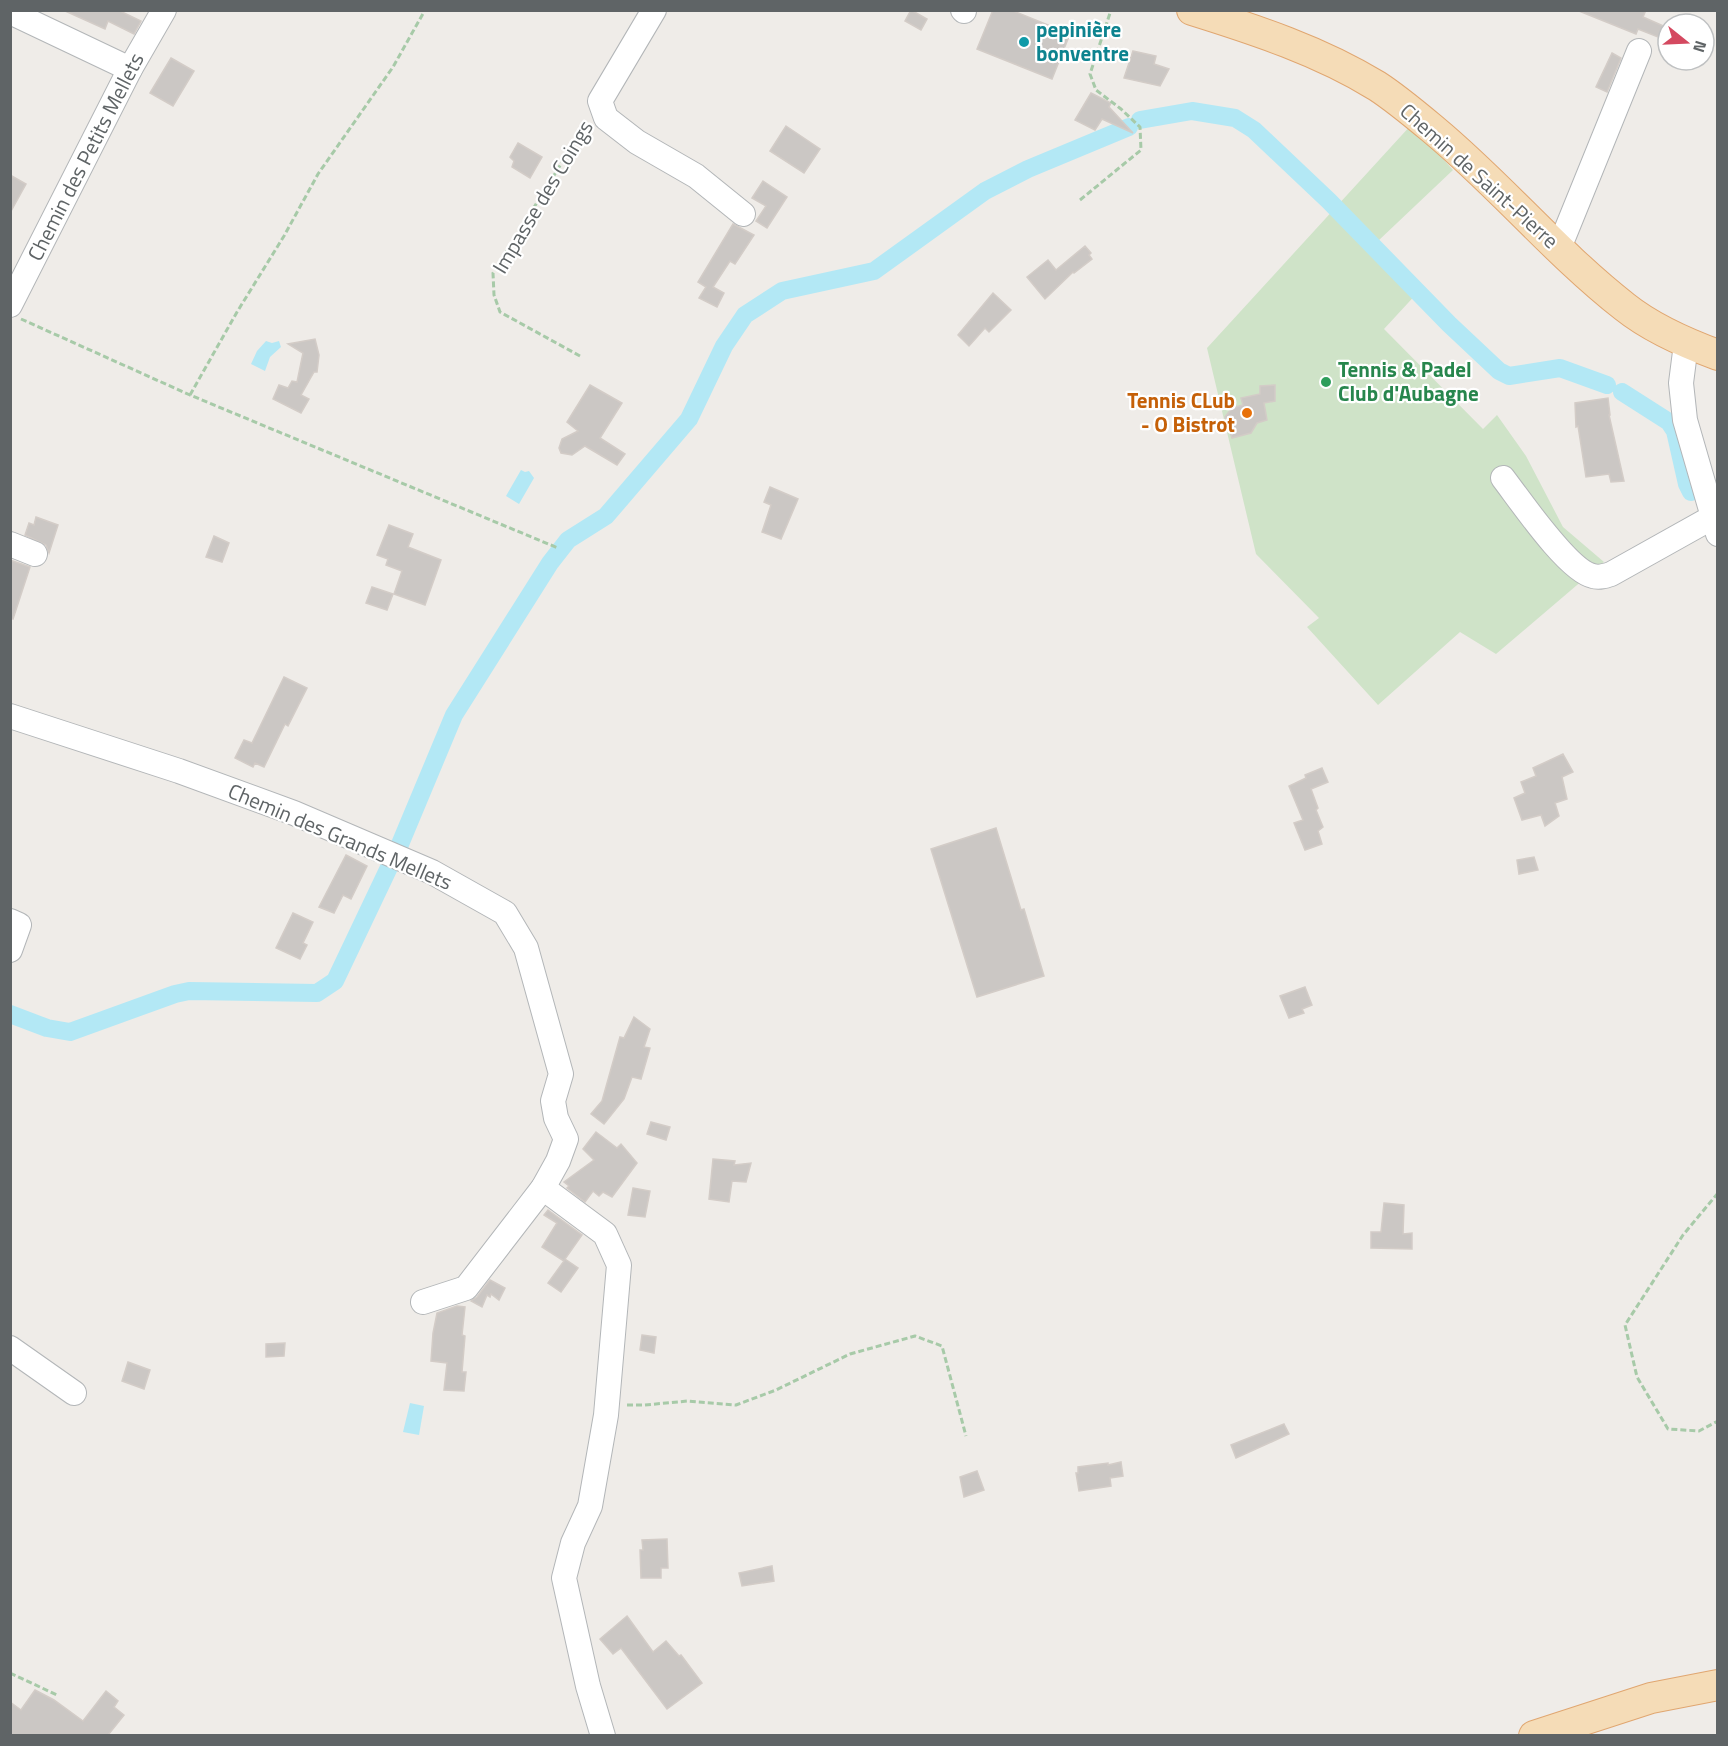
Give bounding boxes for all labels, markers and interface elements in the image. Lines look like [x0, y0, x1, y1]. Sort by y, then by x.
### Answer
north arrow [1656, 12, 1716, 72]
place label: pepinière bonventre [1036, 13, 1129, 69]
marker: pepinière bonventre [1017, 35, 1031, 49]
text: N [1687, 38, 1713, 56]
street label: Chemin des Petits Mellets [19, 47, 151, 266]
street label: Chemin de Saint-Pierre [1393, 95, 1566, 255]
street label: Impasse des Coings [484, 114, 601, 279]
place label: Tennis & Padel Club d'Aubagne [1338, 353, 1479, 409]
marker: Tennis & Padel Club d'Aubagne [1319, 375, 1333, 389]
place label: Tennis CLub - O Bistrot [1127, 384, 1235, 440]
marker: Tennis CLub - O Bistrot [1240, 406, 1254, 420]
street label: Chemin des Grands Mellets [223, 774, 457, 898]

